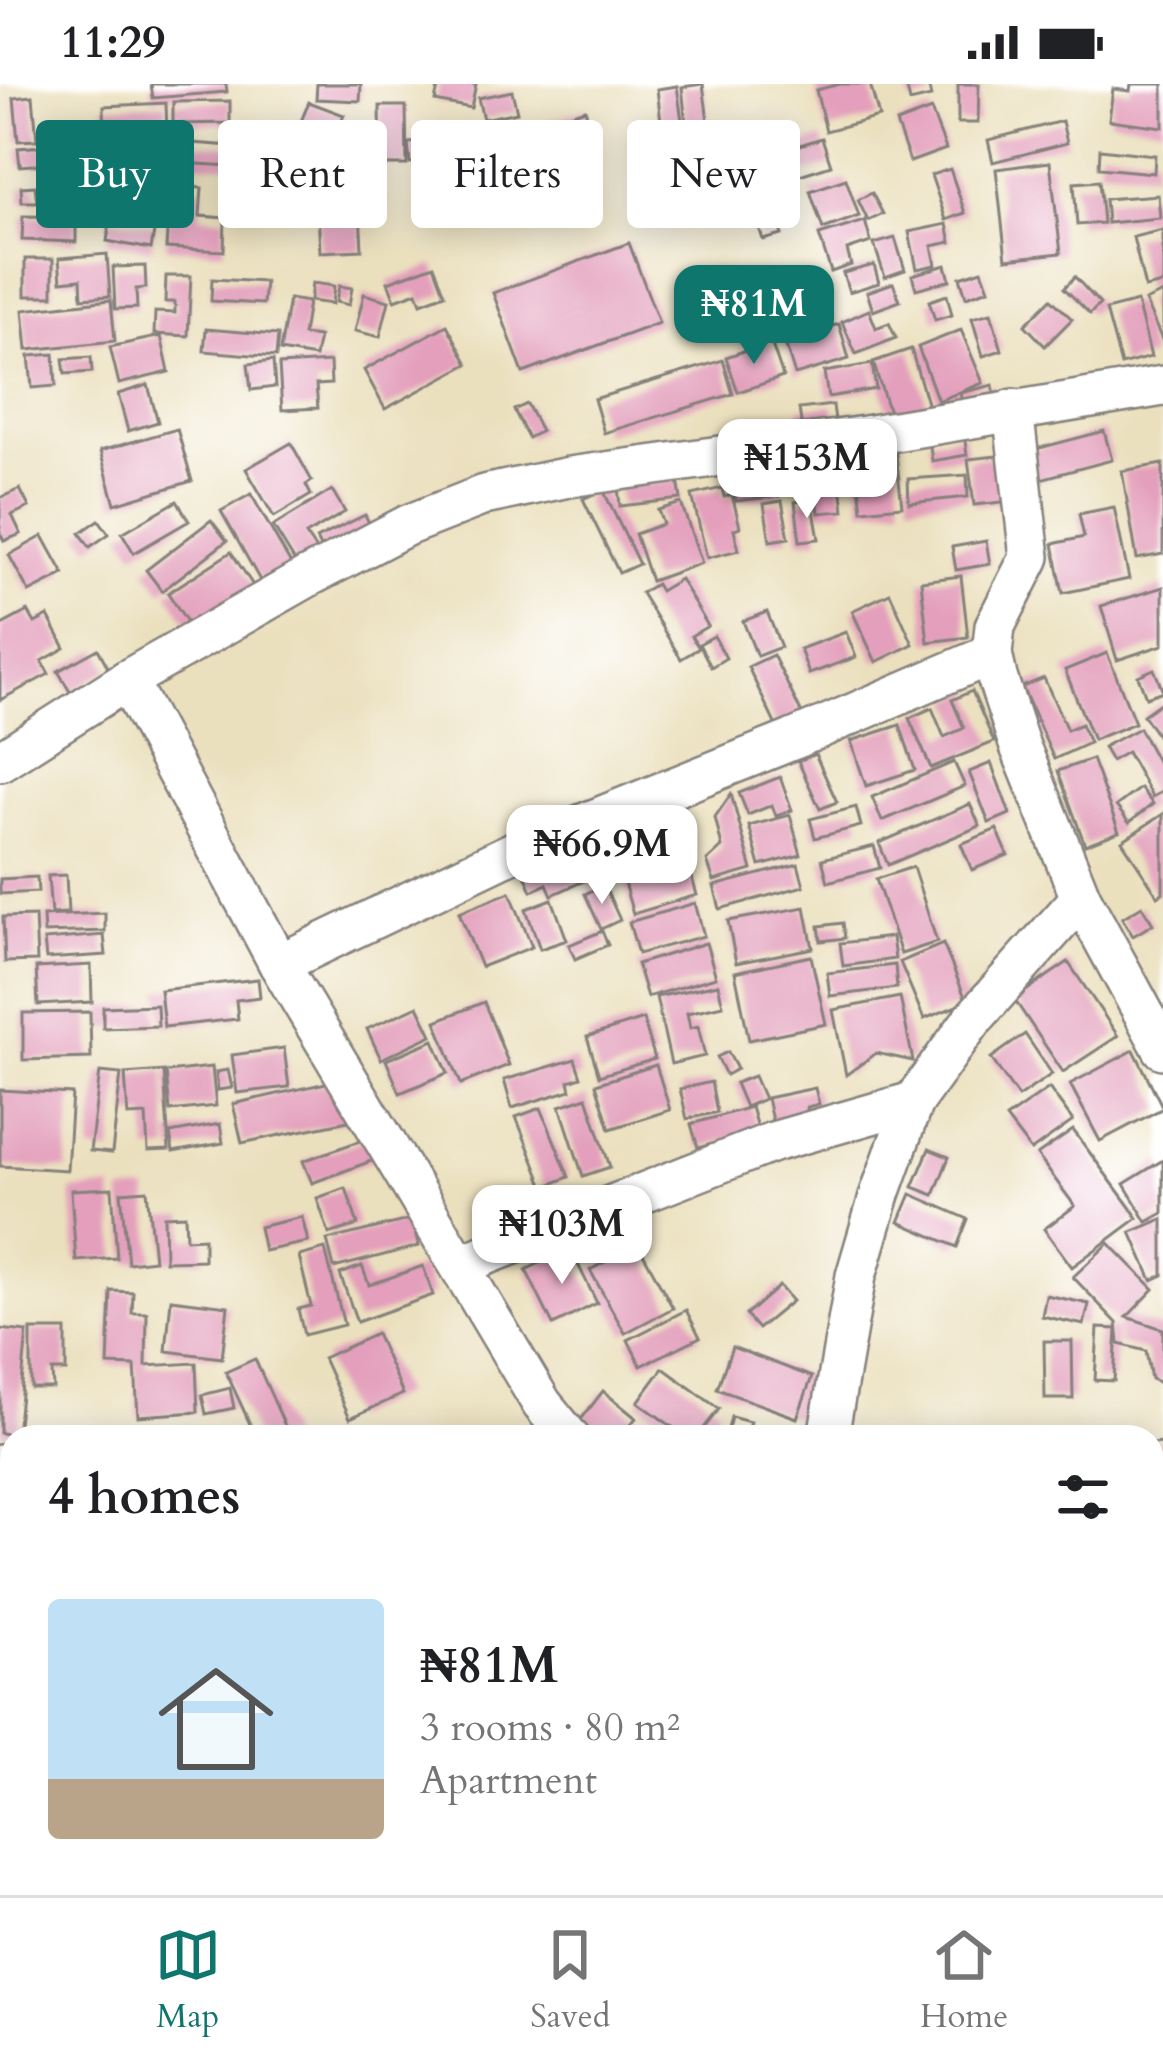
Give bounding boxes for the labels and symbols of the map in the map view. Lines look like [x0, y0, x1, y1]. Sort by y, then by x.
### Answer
pin: ₦81M [683, 265, 825, 367]
pin: ₦153M [723, 419, 891, 521]
pin: ₦66.9M [504, 805, 700, 907]
pin: ₦103M [478, 1185, 646, 1287]

